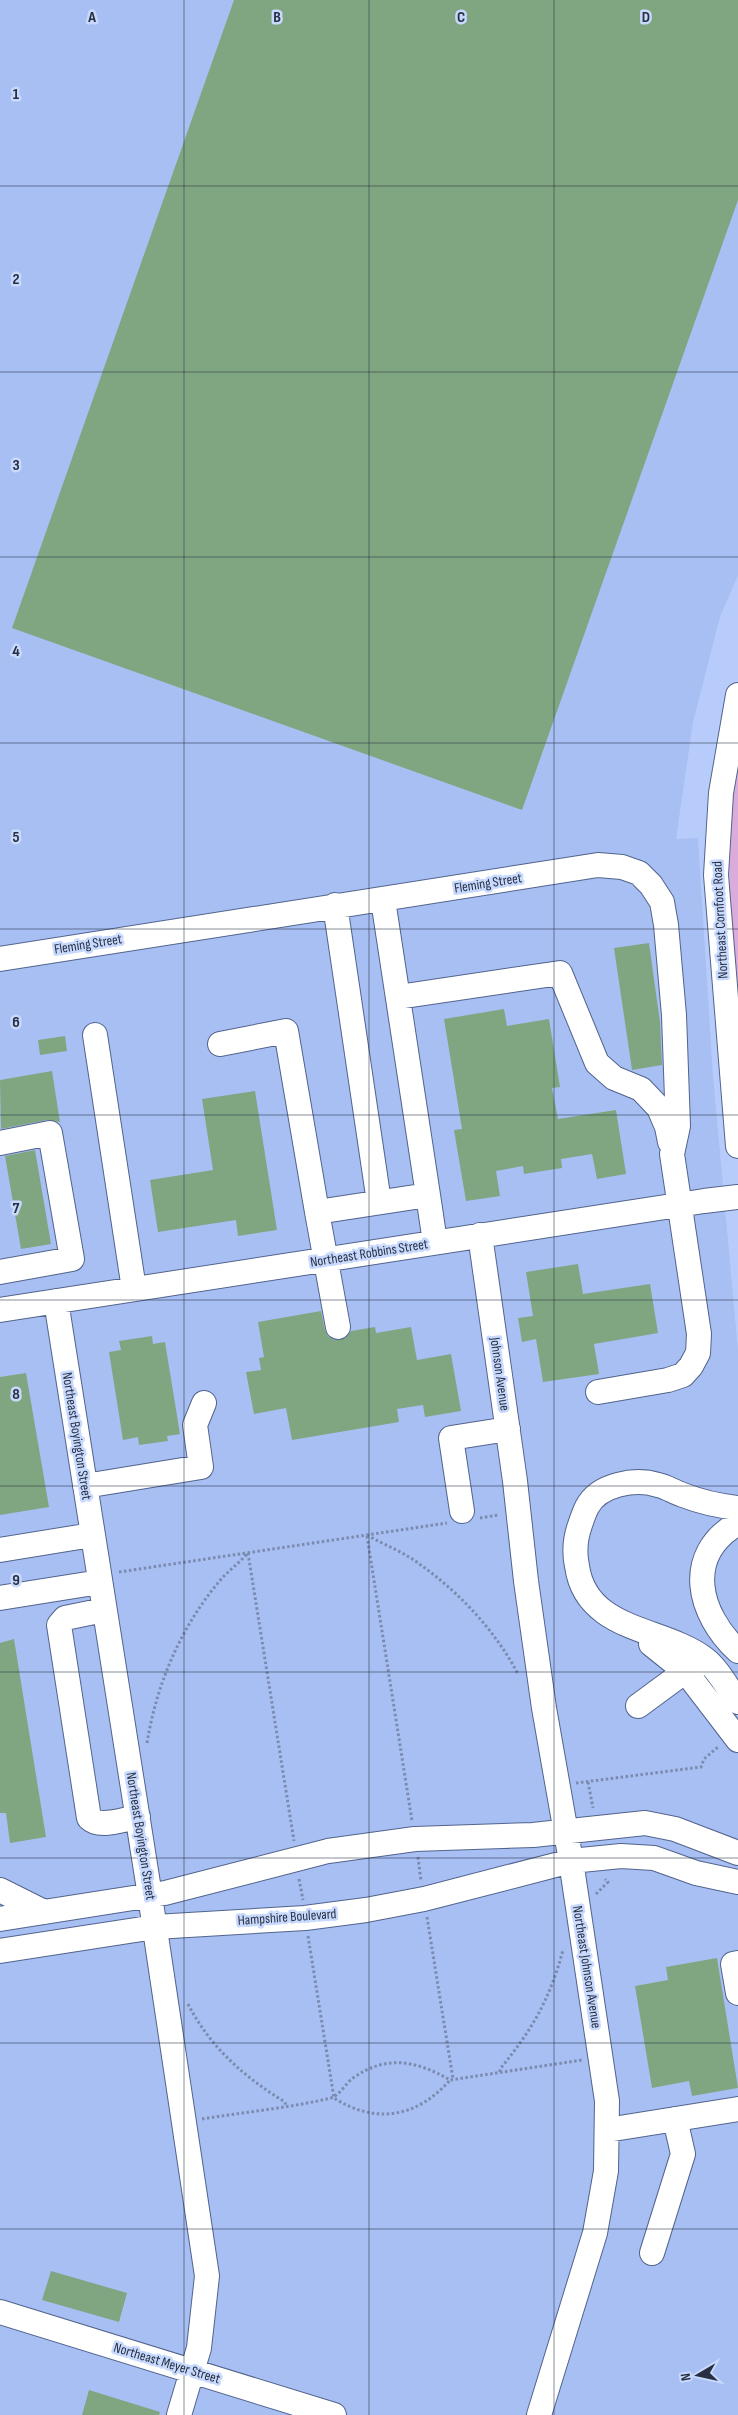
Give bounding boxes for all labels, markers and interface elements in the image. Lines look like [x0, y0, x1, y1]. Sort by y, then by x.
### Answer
text: A [87, 8, 96, 27]
text: B [273, 8, 281, 27]
text: C [457, 8, 465, 27]
text: D [642, 8, 650, 27]
text: 1 [13, 85, 20, 104]
text: 2 [12, 270, 20, 289]
text: 3 [12, 456, 20, 475]
text: 4 [12, 642, 20, 661]
text: 5 [12, 828, 20, 847]
street label: Northeast Cornfoot Road [708, 861, 732, 979]
street label: Fleming Street [453, 869, 523, 897]
street label: Fleming Street [53, 930, 123, 958]
text: 6 [12, 1013, 20, 1032]
text: 7 [13, 1199, 20, 1218]
street label: Northeast Robbins Street [309, 1235, 429, 1271]
street label: Johnson Avenue [486, 1335, 514, 1412]
street label: Northeast Boyington Street [59, 1371, 95, 1501]
text: 8 [12, 1385, 20, 1404]
text: 9 [12, 1571, 20, 1590]
street label: Northeast Boyington Street [123, 1771, 159, 1901]
street label: Northeast Johnson Avenue [569, 1904, 605, 2030]
street label: Hampshire Boulevard [237, 1905, 337, 1929]
street label: Northeast Meyer Street [112, 2339, 222, 2387]
north arrow [673, 2350, 723, 2400]
text: N [677, 2372, 695, 2382]

